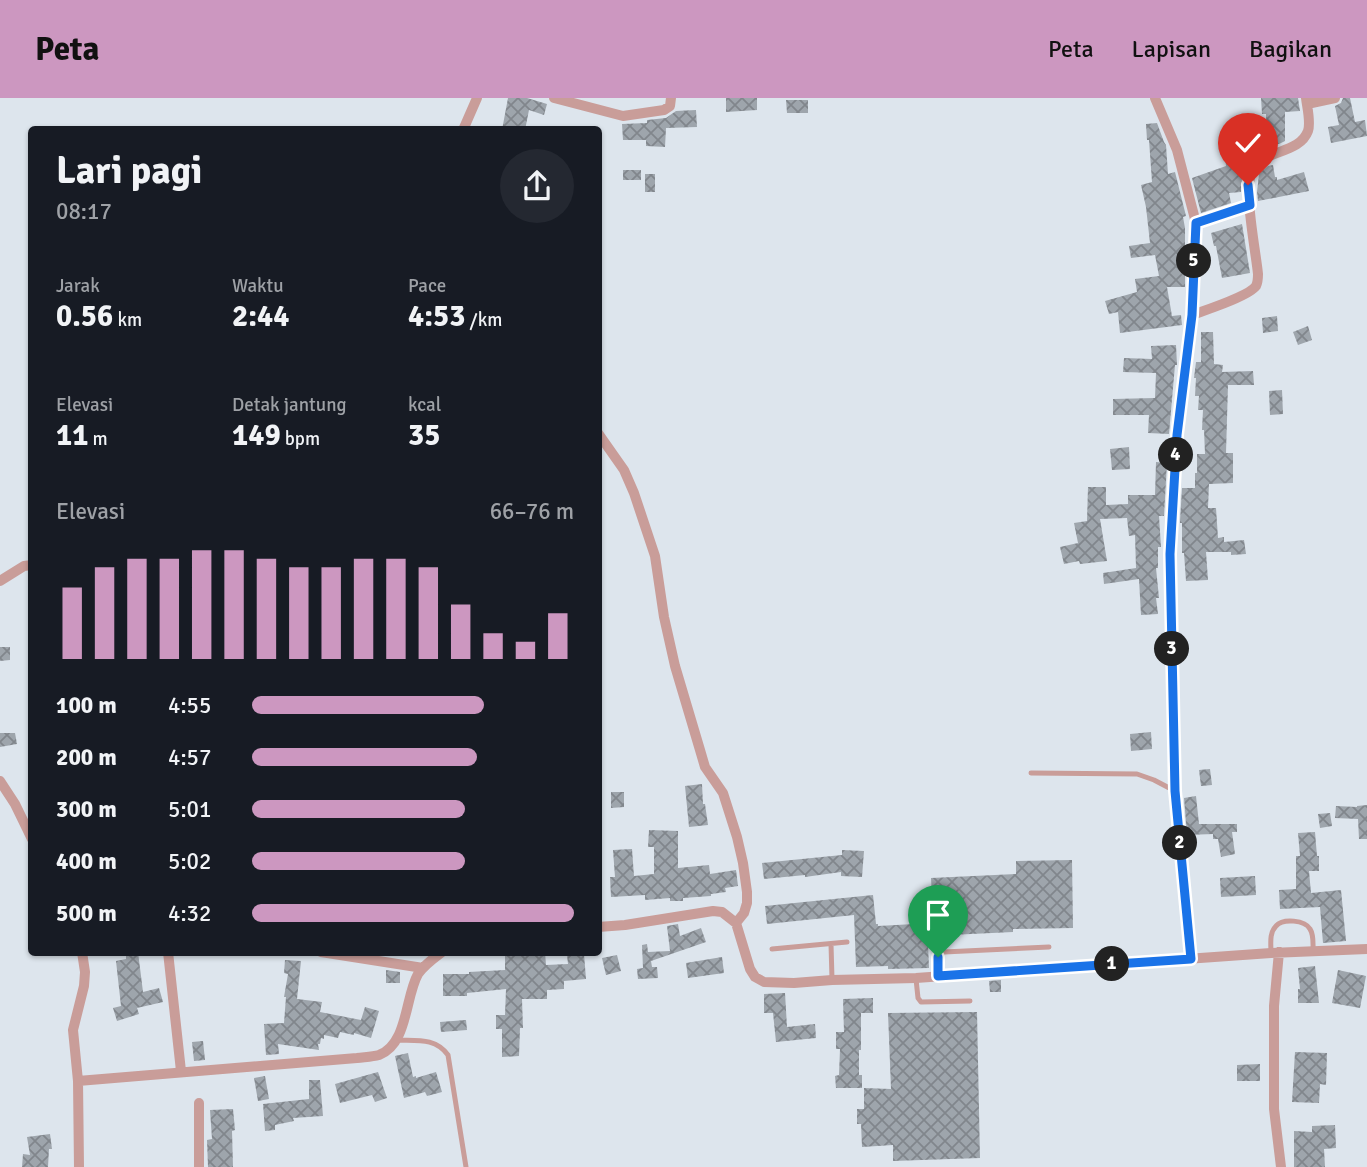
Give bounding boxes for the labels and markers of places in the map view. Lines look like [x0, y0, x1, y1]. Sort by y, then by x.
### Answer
pin [1218, 113, 1278, 185]
pin: 5 [1176, 244, 1212, 278]
pin: 4 [1158, 438, 1194, 472]
pin: 3 [1154, 632, 1190, 666]
pin: 2 [1162, 826, 1198, 860]
pin [908, 885, 968, 957]
pin: 1 [1094, 946, 1130, 982]

